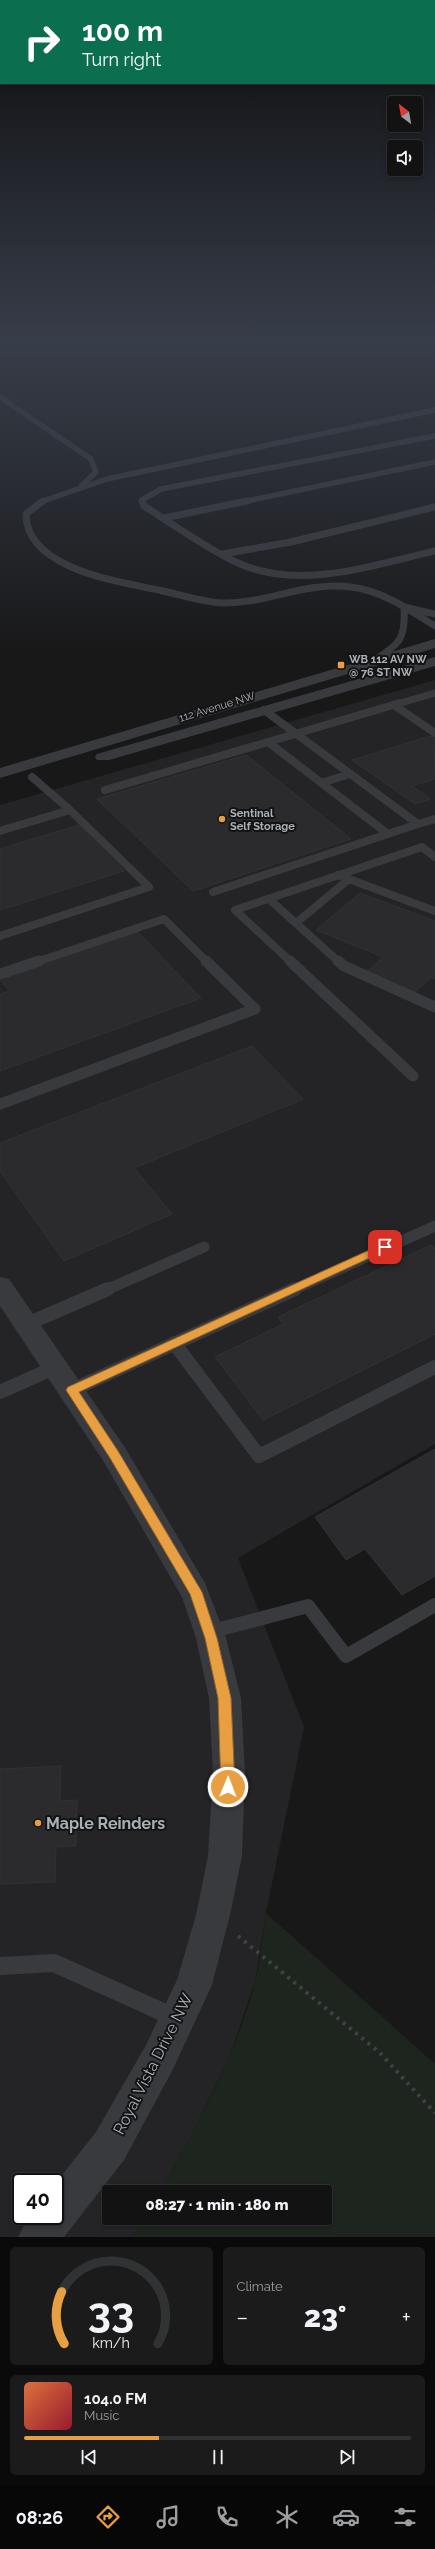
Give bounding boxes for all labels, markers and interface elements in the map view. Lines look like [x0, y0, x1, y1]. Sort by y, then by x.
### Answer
text: 100 m [82, 15, 163, 48]
icon: right [16, 16, 68, 68]
text: Turn right [82, 49, 161, 70]
north arrow [387, 96, 423, 132]
map controls [387, 96, 423, 176]
button: sound [387, 140, 423, 176]
place label: WB 112 AV NW @ 76 ST NW [349, 653, 427, 679]
marker: WB 112 AV NW @ 76 ST NW [336, 660, 346, 670]
street label: 112 Avenue NW [177, 689, 257, 725]
place label: Sentinal Self Storage [230, 807, 295, 833]
marker: Sentinal Self Storage [217, 814, 227, 824]
pin [368, 1230, 402, 1264]
icon: arrive [374, 1236, 396, 1258]
position arrow [207, 1766, 249, 1808]
place label: Maple Reinders [46, 1814, 165, 1833]
marker: Maple Reinders [33, 1818, 43, 1828]
street label: Royal Vista Drive NW [109, 1990, 197, 2138]
speed limit sign: 40 [12, 2173, 64, 2225]
text: 08:27 · 1 min · 180 m [145, 2196, 289, 2214]
text: Climate [237, 2279, 283, 2294]
text: 33 [88, 2288, 134, 2337]
text: 23° [304, 2299, 347, 2334]
text: − [237, 2304, 248, 2330]
text: + [402, 2304, 411, 2330]
text: km/h [92, 2335, 130, 2351]
text: 104.0 FM [84, 2390, 147, 2408]
text: Music [84, 2408, 119, 2423]
icon: previous [78, 2446, 100, 2468]
icon: pause [207, 2446, 229, 2468]
icon: next [336, 2446, 358, 2468]
icon: directions [94, 2503, 122, 2531]
icon: music [154, 2503, 182, 2531]
icon: phone [213, 2503, 241, 2531]
icon: climate [273, 2503, 301, 2531]
icon: car [332, 2503, 360, 2531]
icon: filters [391, 2503, 419, 2531]
text: 08:26 [16, 2507, 63, 2528]

